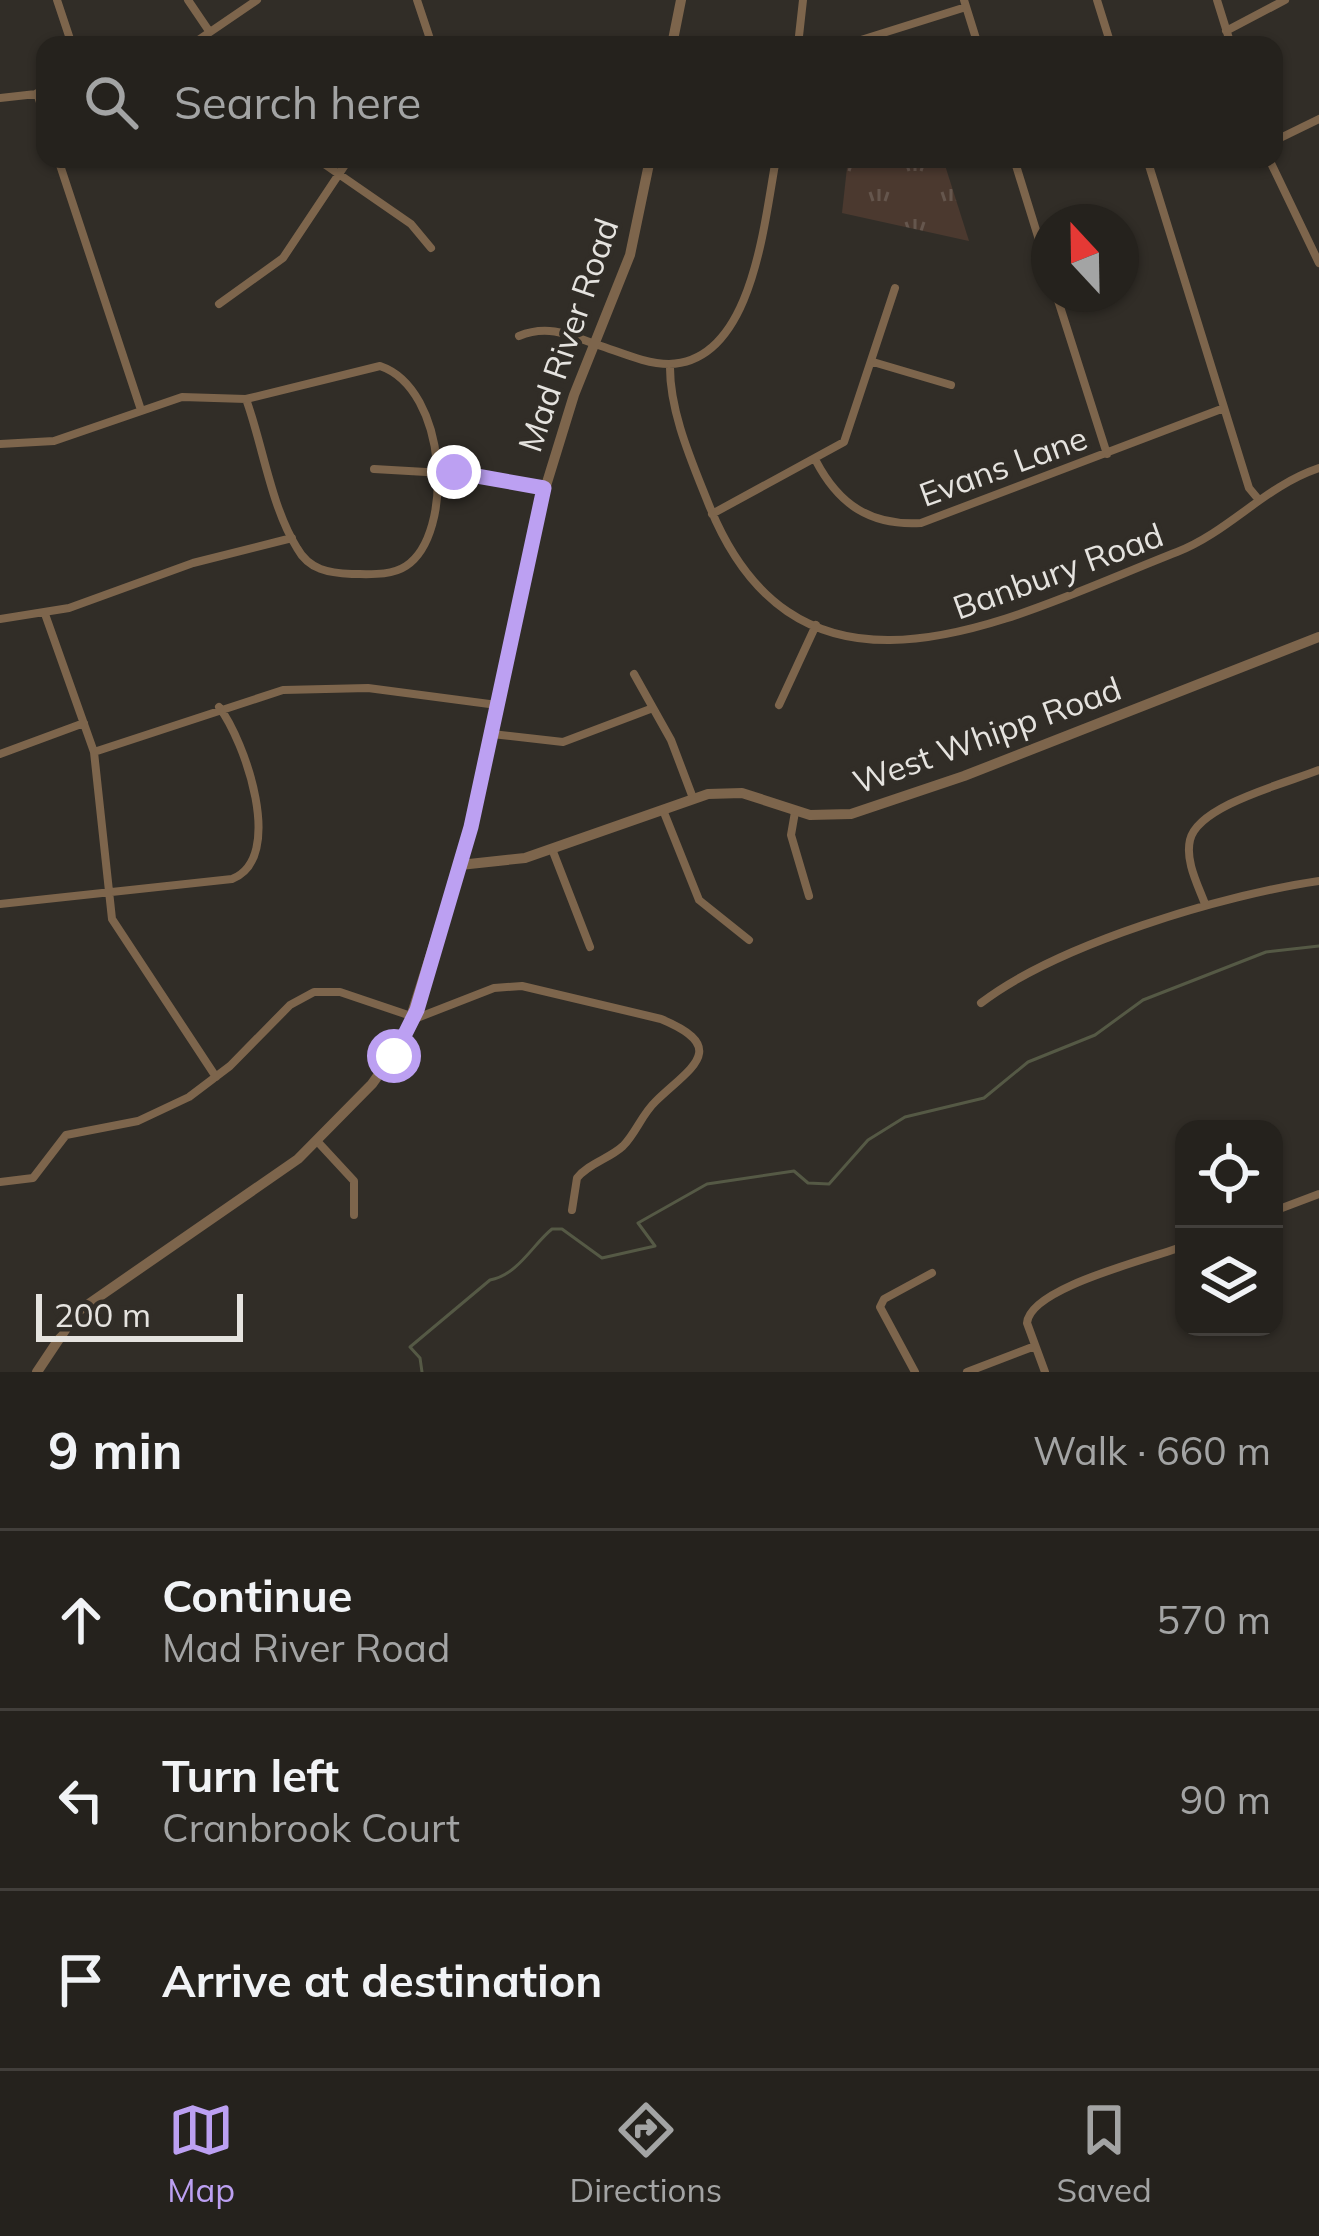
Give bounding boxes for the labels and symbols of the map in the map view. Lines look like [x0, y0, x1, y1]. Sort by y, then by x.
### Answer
north arrow [1031, 204, 1139, 312]
street label: Mad River Road [508, 213, 627, 457]
street label: Evans Lane [913, 416, 1092, 515]
route end [427, 445, 481, 499]
street label: Banbury Road [947, 514, 1168, 627]
street label: West Whipp Road [847, 667, 1126, 802]
route start [367, 1029, 421, 1083]
scale bar [36, 1288, 243, 1341]

